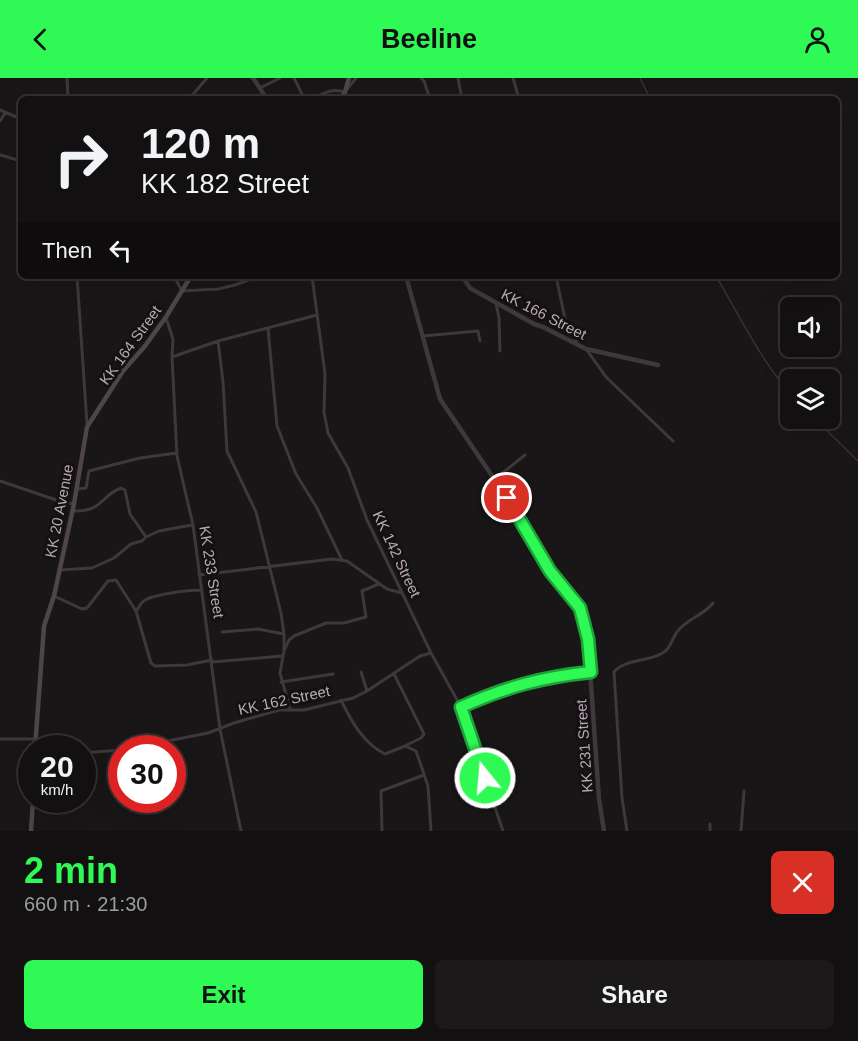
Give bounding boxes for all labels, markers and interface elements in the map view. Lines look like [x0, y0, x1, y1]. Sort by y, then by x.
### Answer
icon: back [24, 23, 57, 56]
icon: person [801, 23, 834, 56]
text: Beeline [381, 24, 477, 54]
icon: right [42, 120, 120, 198]
text: 120 m [141, 120, 260, 167]
text: KK 182 Street [141, 169, 309, 199]
icon: left [104, 234, 137, 267]
text: Then [42, 238, 92, 263]
street label: KK 166 Street [499, 285, 590, 343]
map controls [780, 297, 840, 429]
button: sound [780, 297, 840, 357]
street label: KK 164 Street [96, 302, 165, 388]
button: layers [780, 369, 840, 429]
street label: KK 20 Avenue [42, 463, 76, 559]
pin [481, 472, 532, 523]
icon: arrive [490, 481, 523, 514]
street label: KK 142 Street [370, 508, 425, 601]
street label: KK 233 Street [196, 525, 228, 620]
street label: KK 162 Street [237, 682, 332, 718]
street label: KK 231 Street [572, 698, 596, 793]
speed limit sign: 30 [108, 735, 186, 813]
position arrow [453, 746, 517, 810]
text: 20 [40, 750, 74, 783]
text: km/h [41, 781, 73, 798]
text: 2 min [24, 850, 118, 891]
button: close [771, 851, 834, 914]
text: 660 m · 21:30 [24, 893, 147, 915]
button: Exit [24, 960, 423, 1029]
button: Share [435, 960, 834, 1029]

